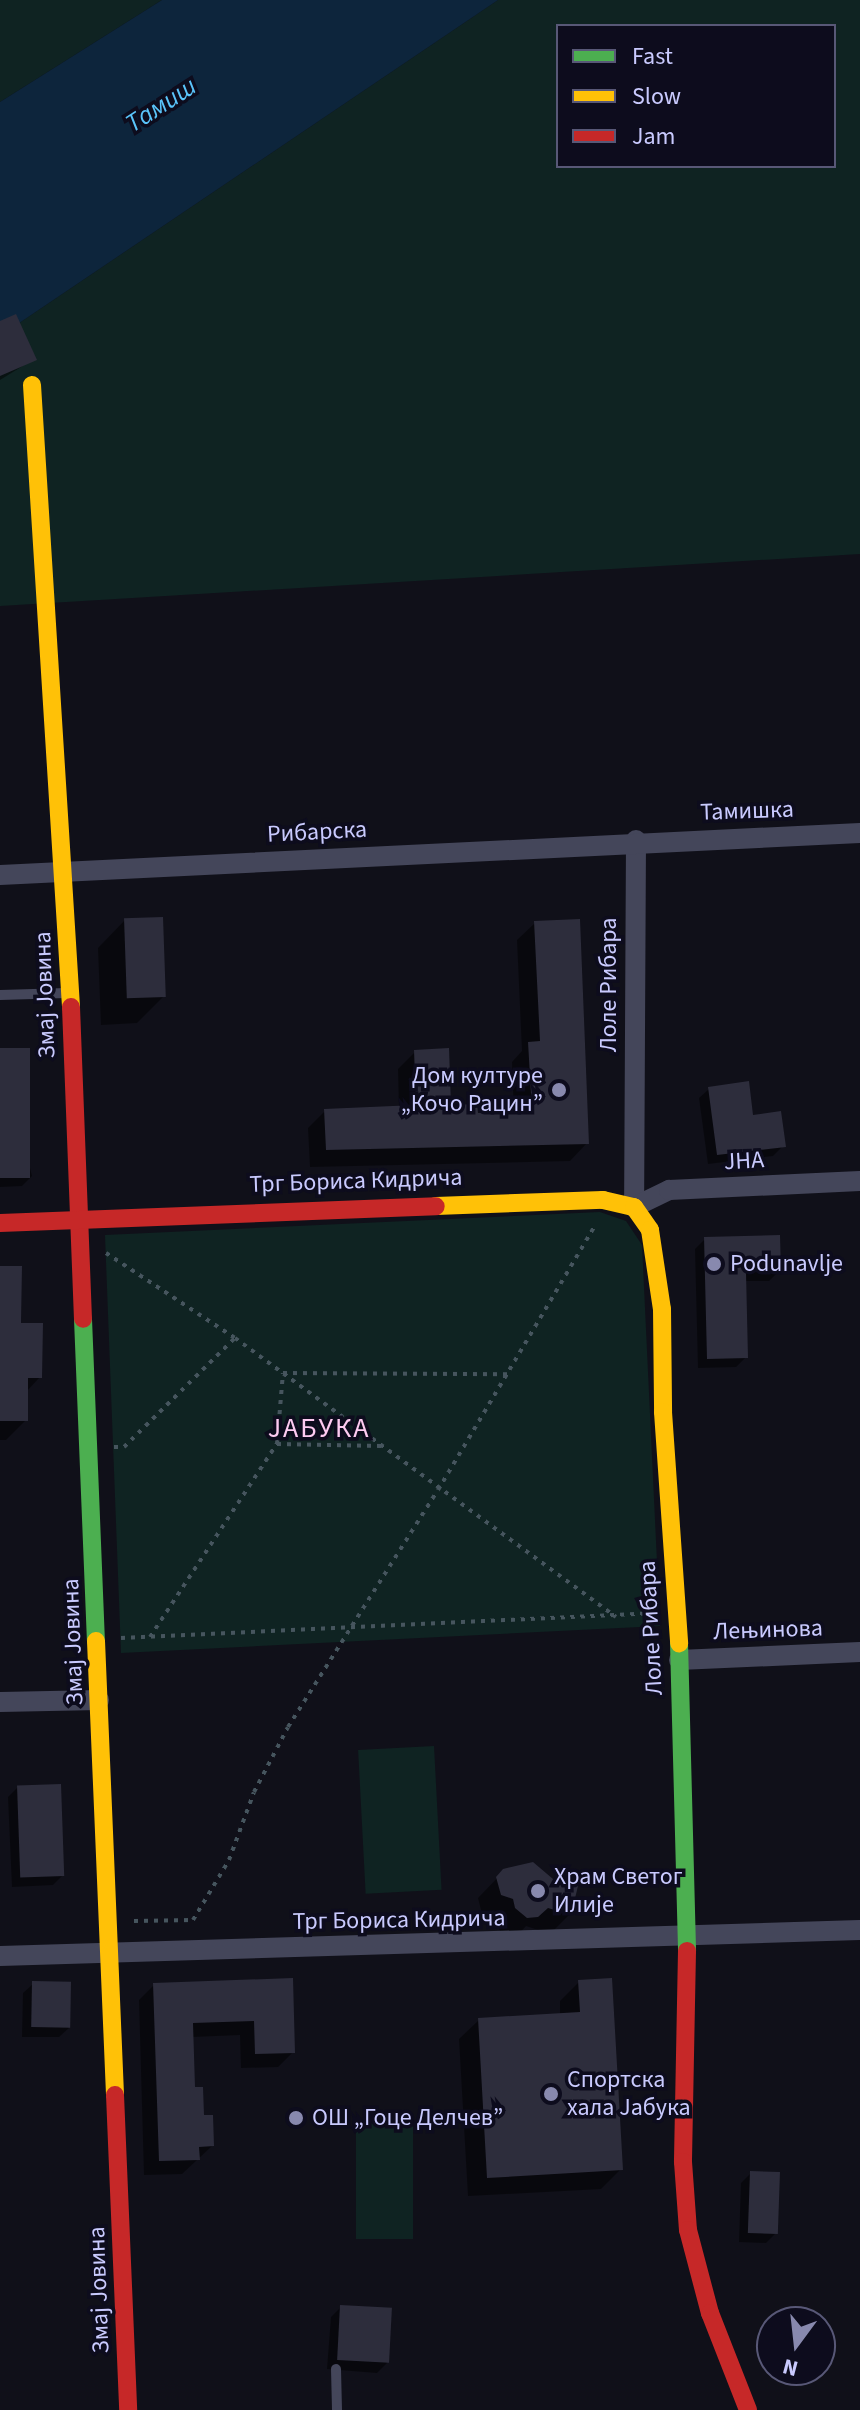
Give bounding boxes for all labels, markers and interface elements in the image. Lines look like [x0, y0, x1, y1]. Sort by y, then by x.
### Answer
legend [556, 24, 836, 168]
text: Fast [632, 39, 673, 74]
water label: Тамиш [120, 71, 202, 139]
text: Slow [632, 79, 681, 114]
text: Jam [632, 119, 676, 154]
street label: Тамишка [700, 795, 794, 827]
street label: Рибарска [266, 815, 368, 849]
street label: Лоле Рибара [595, 918, 623, 1052]
street label: Змај Јовина [28, 931, 62, 1059]
place label: Дом културе „Кочо Рацин” [401, 1062, 543, 1118]
marker: Дом културе „Кочо Рацин” [550, 1081, 568, 1099]
street label: ЈНА [723, 1146, 765, 1176]
street label: Трг Бориса Кидрича [249, 1163, 463, 1199]
place label: Podunavlje [730, 1250, 843, 1278]
marker: Podunavlje [705, 1255, 723, 1273]
district label: ЈАБУКА [268, 1411, 370, 1445]
street label: Лоле Рибара [633, 1560, 669, 1696]
street label: Змај Јовина [56, 1578, 90, 1706]
street label: Лењинова [713, 1614, 823, 1646]
place label: Храм Светог Илије [554, 1863, 683, 1919]
marker: Храм Светог Илије [529, 1882, 547, 1900]
street label: Трг Бориса Кидрича [292, 1904, 506, 1936]
place label: Спортска хала Јабука [567, 2066, 691, 2122]
marker: Спортска хала Јабука [542, 2085, 560, 2103]
place label: ОШ „Гоце Делчев” [312, 2104, 503, 2132]
marker: ОШ „Гоце Делчев” [287, 2109, 305, 2127]
street label: Змај Јовина [82, 2226, 116, 2354]
north arrow [756, 2306, 836, 2386]
text: N [779, 2350, 802, 2385]

